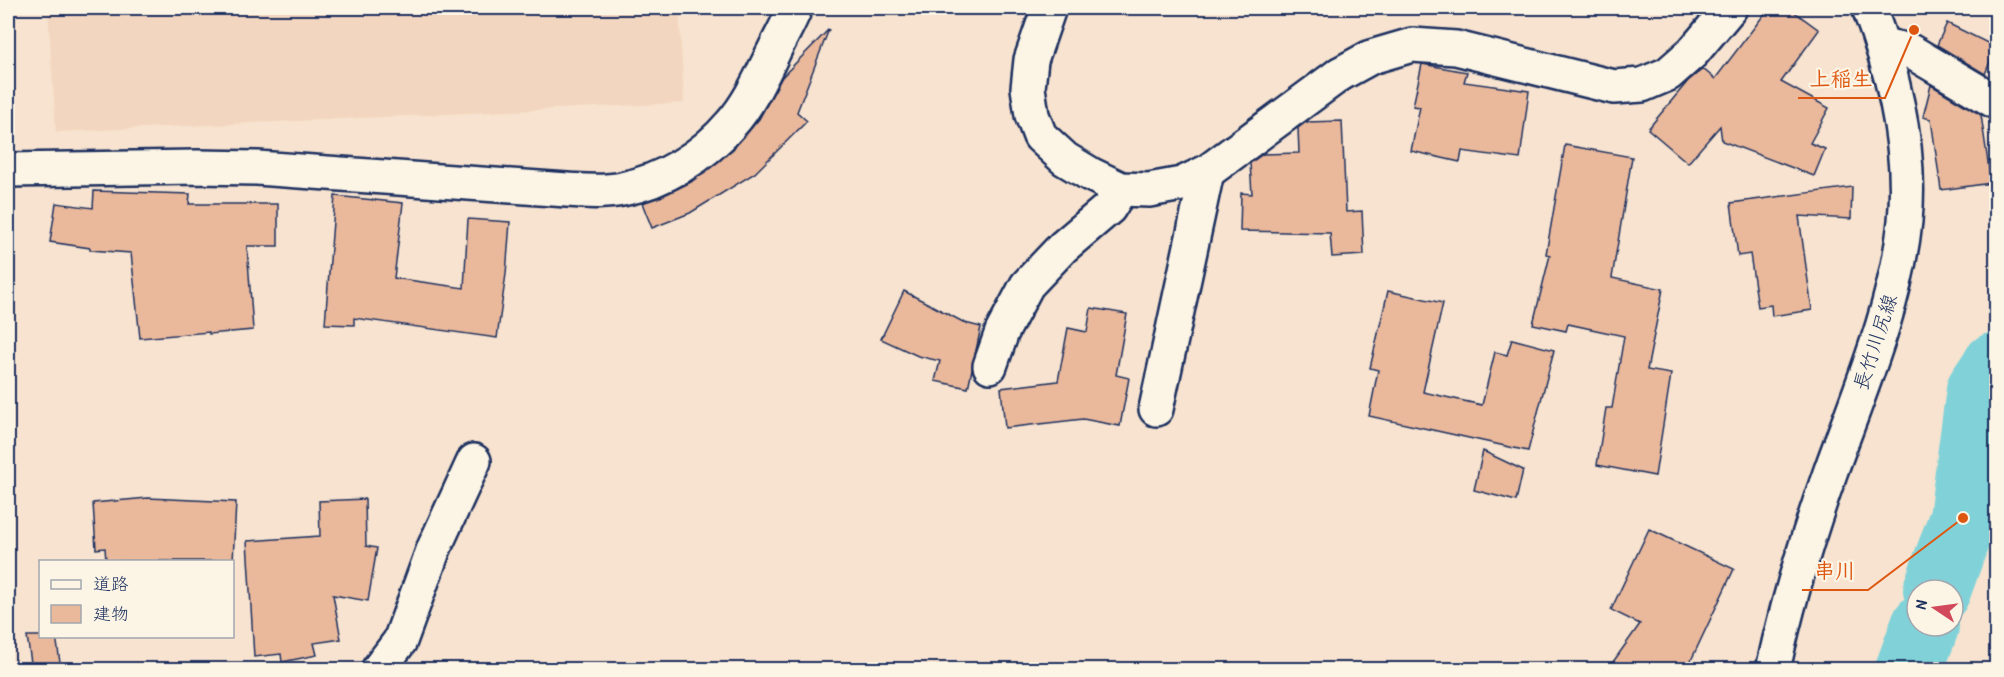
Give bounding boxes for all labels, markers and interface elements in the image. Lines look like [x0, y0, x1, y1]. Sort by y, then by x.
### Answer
callout: 上稲生 [1798, 59, 1885, 98]
text: 上稲生 [1810, 64, 1873, 93]
street label: 長竹川尻線 [1846, 290, 1903, 394]
callout: 串川 [1802, 551, 1868, 590]
text: 串川 [1814, 556, 1856, 585]
legend [39, 560, 234, 638]
text: 道路 [93, 571, 129, 596]
north arrow [1905, 578, 1965, 638]
text: N [1909, 598, 1932, 611]
text: 建物 [93, 601, 129, 626]

